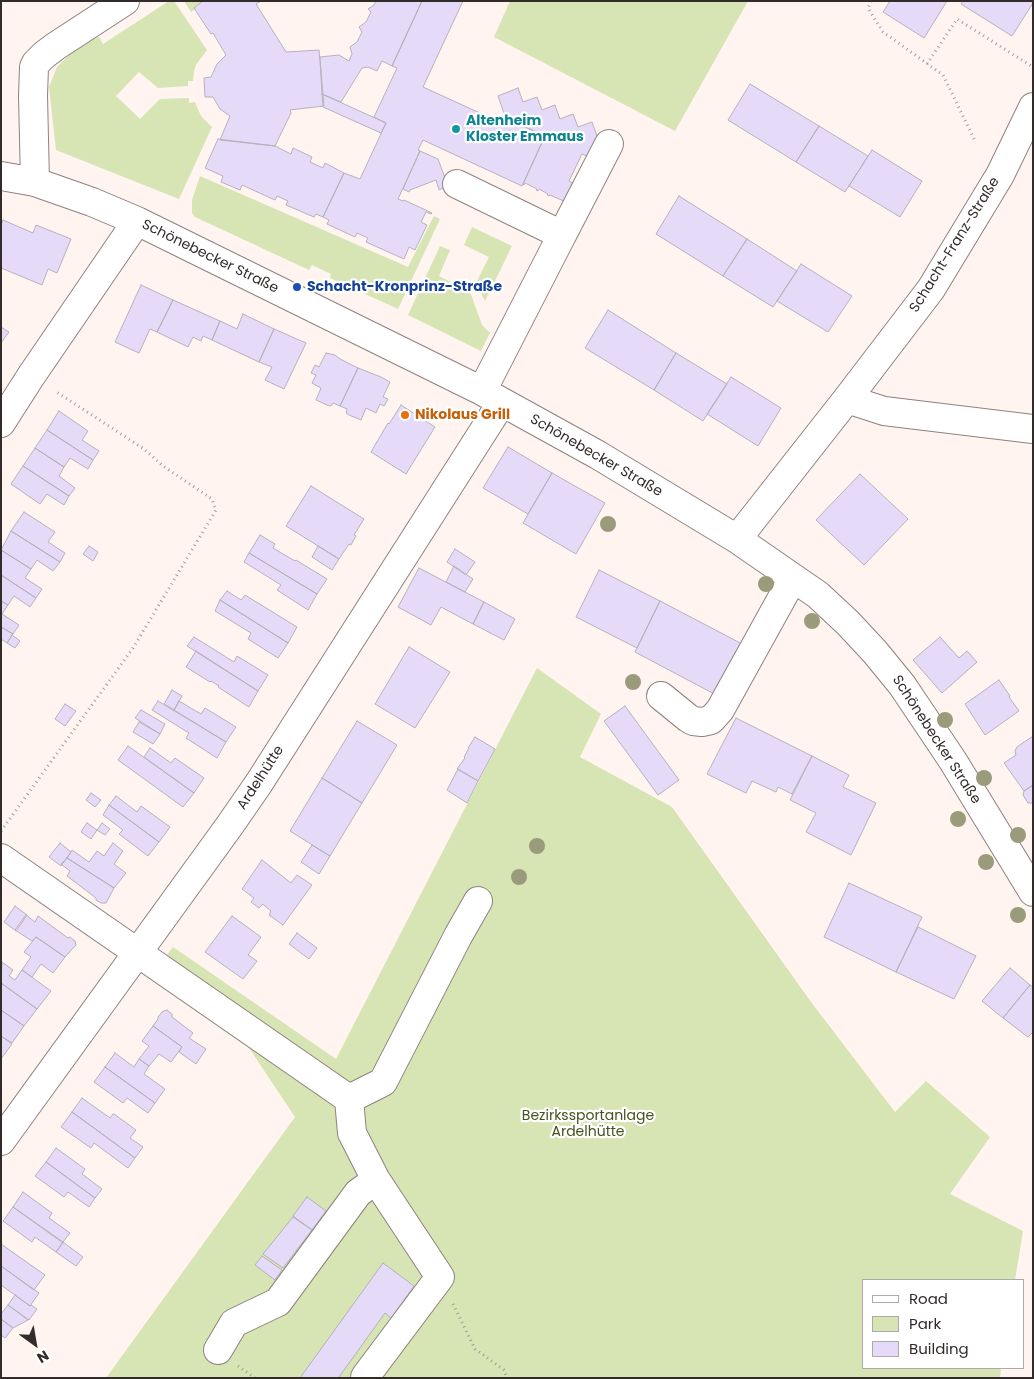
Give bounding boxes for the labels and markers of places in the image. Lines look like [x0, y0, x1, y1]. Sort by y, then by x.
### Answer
place label: Altenheim Kloster Emmaus [466, 113, 584, 146]
marker: Altenheim Kloster Emmaus [450, 123, 462, 135]
place label: Schacht-Kronprinz-Straße [307, 279, 502, 295]
marker: Schacht-Kronprinz-Straße [291, 281, 303, 293]
place label: Nikolaus Grill [415, 407, 510, 423]
marker: Nikolaus Grill [399, 409, 411, 421]

